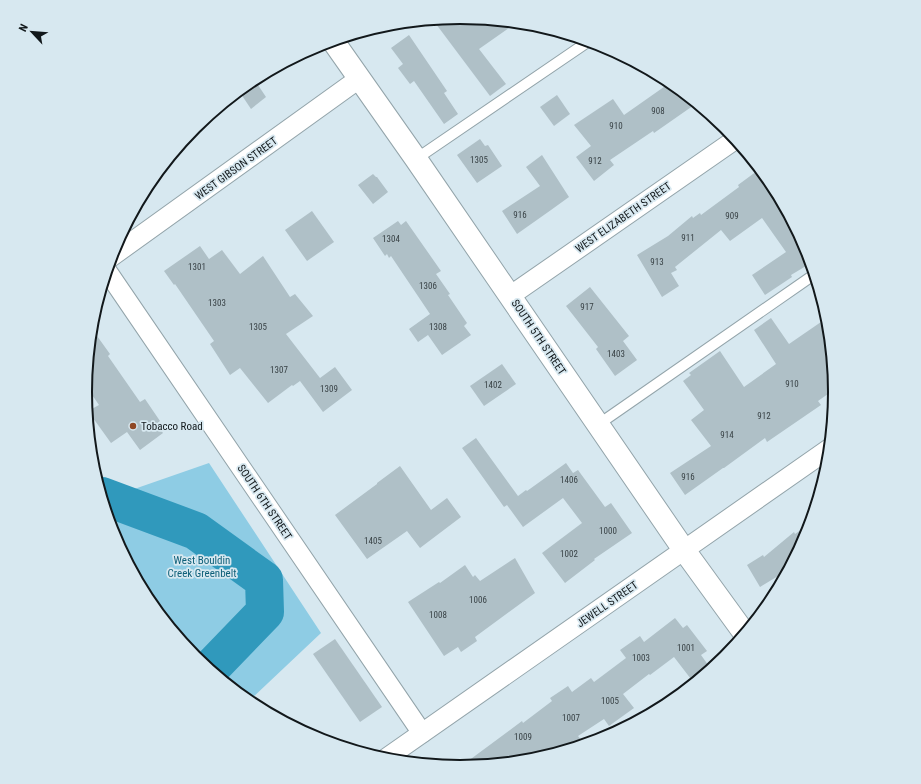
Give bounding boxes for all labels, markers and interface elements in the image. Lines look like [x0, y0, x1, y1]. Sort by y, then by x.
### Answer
north arrow [12, 12, 52, 52]
text: N [16, 22, 31, 34]
house number: 908 [651, 106, 665, 116]
house number: 910 [609, 121, 623, 131]
street label: WEST GIBSON STREET [193, 134, 280, 203]
house number: 1305 [470, 155, 488, 165]
house number: 912 [588, 156, 602, 166]
street label: WEST ELIZABETH STREET [573, 179, 674, 255]
house number: 916 [513, 210, 527, 220]
house number: 909 [725, 211, 739, 221]
house number: 911 [681, 233, 695, 243]
house number: 1304 [382, 234, 400, 244]
house number: 913 [650, 257, 664, 267]
house number: 1301 [188, 262, 206, 272]
house number: 1306 [419, 281, 437, 291]
street label: SOUTH 5TH STREET [509, 297, 569, 378]
house number: 1303 [208, 298, 226, 308]
house number: 917 [580, 302, 594, 312]
house number: 1305 [249, 322, 267, 332]
house number: 1308 [429, 322, 447, 332]
house number: 1403 [607, 349, 625, 359]
house number: 1307 [270, 365, 288, 375]
house number: 910 [785, 379, 799, 389]
house number: 1402 [484, 380, 502, 390]
house number: 1309 [320, 384, 338, 394]
house number: 912 [757, 411, 771, 421]
place label: Tobacco Road [141, 420, 203, 433]
marker: Tobacco Road [128, 421, 138, 431]
house number: 914 [720, 430, 734, 440]
street label: SOUTH 6TH STREET [235, 462, 295, 543]
house number: 916 [681, 472, 695, 482]
house number: 1406 [560, 475, 578, 485]
house number: 1000 [599, 526, 617, 536]
house number: 1405 [364, 536, 382, 546]
house number: 1002 [560, 549, 578, 559]
park label: West Bouldin Creek Greenbelt [167, 554, 237, 580]
street label: JEWELL STREET [574, 578, 641, 630]
house number: 1006 [469, 595, 487, 605]
house number: 1008 [429, 610, 447, 620]
house number: 1001 [677, 643, 695, 653]
house number: 1003 [632, 653, 650, 663]
house number: 1005 [601, 696, 619, 706]
house number: 1007 [562, 713, 580, 723]
house number: 1009 [514, 732, 532, 742]

